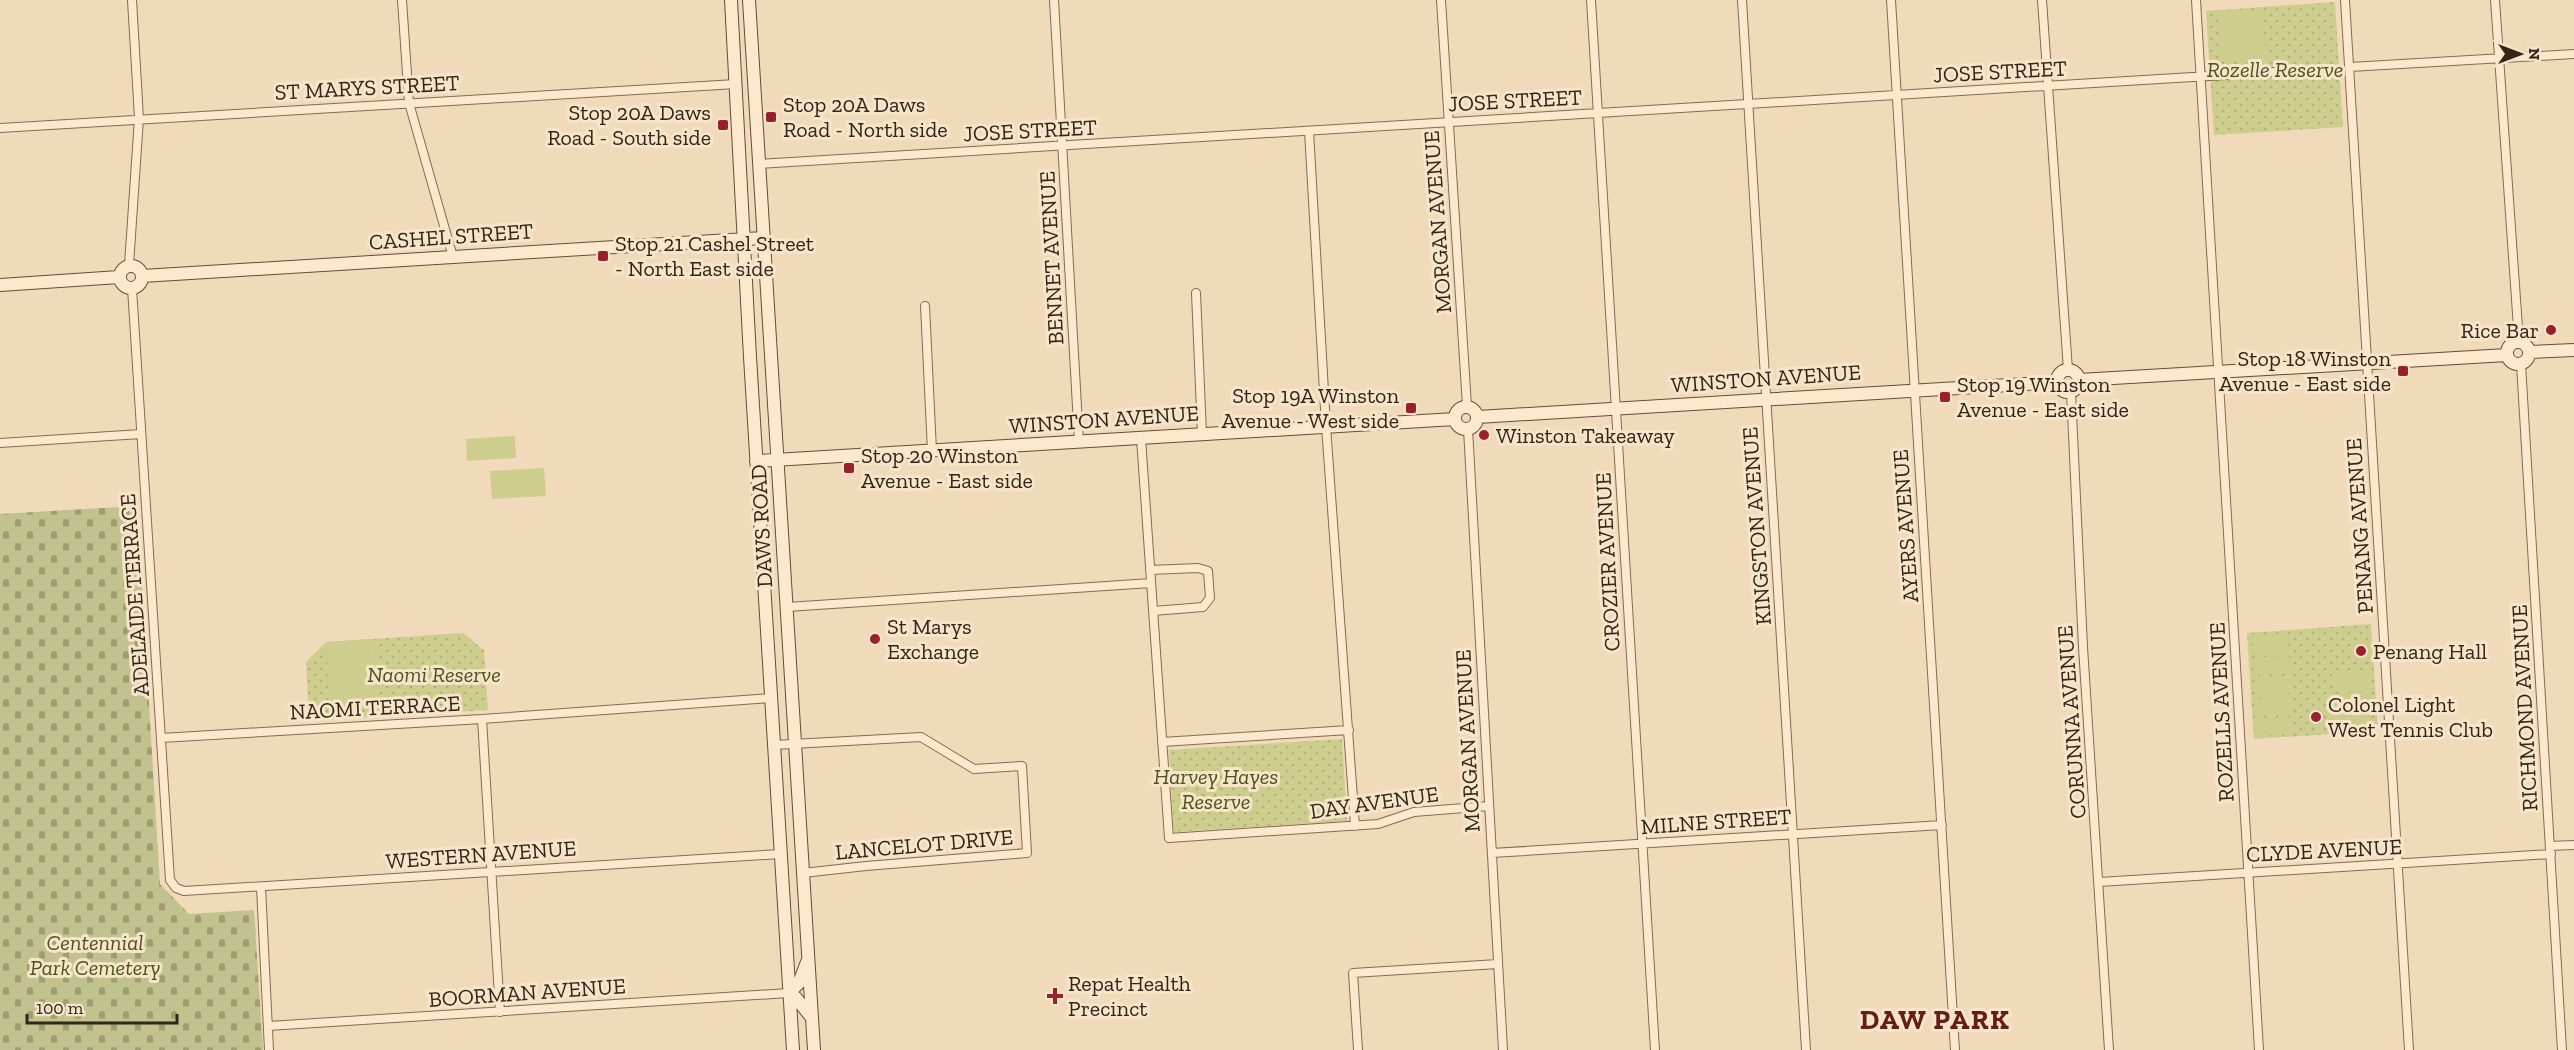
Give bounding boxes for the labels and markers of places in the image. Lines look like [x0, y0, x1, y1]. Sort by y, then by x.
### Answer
place label: Stop 20A Daws Road - North side [783, 91, 948, 143]
place label: Stop 20A Daws Road - South side [547, 99, 711, 151]
marker: Stop 20A Daws Road - North side [764, 110, 778, 124]
marker: Stop 20A Daws Road - South side [716, 118, 730, 132]
place label: Stop 21 Cashel Street - North East side [615, 230, 815, 282]
marker: Stop 21 Cashel Street - North East side [596, 249, 610, 263]
place label: Rice Bar [2461, 317, 2539, 344]
marker: Rice Bar [2544, 323, 2558, 337]
place label: Stop 18 Winston Avenue - East side [2219, 345, 2391, 397]
marker: Stop 18 Winston Avenue - East side [2396, 364, 2410, 378]
place label: Stop 19 Winston Avenue - East side [1957, 371, 2129, 423]
place label: Stop 19A Winston Avenue - West side [1222, 382, 1399, 434]
marker: Stop 19 Winston Avenue - East side [1938, 390, 1952, 404]
marker: Stop 19A Winston Avenue - West side [1404, 401, 1418, 415]
place label: Winston Takeaway [1496, 422, 1675, 449]
marker: Winston Takeaway [1477, 428, 1491, 442]
place label: Stop 20 Winston Avenue - East side [861, 442, 1033, 494]
marker: Stop 20 Winston Avenue - East side [842, 461, 856, 475]
place label: St Marys Exchange [887, 613, 979, 665]
marker: St Marys Exchange [868, 632, 882, 646]
place label: Penang Hall [2373, 638, 2487, 665]
marker: Penang Hall [2354, 644, 2368, 658]
place label: Colonel Light West Tennis Club [2328, 691, 2493, 743]
marker: Colonel Light West Tennis Club [2309, 710, 2323, 724]
place label: Repat Health Precinct [1068, 970, 1192, 1022]
marker: Repat Health Precinct [1046, 987, 1064, 1005]

